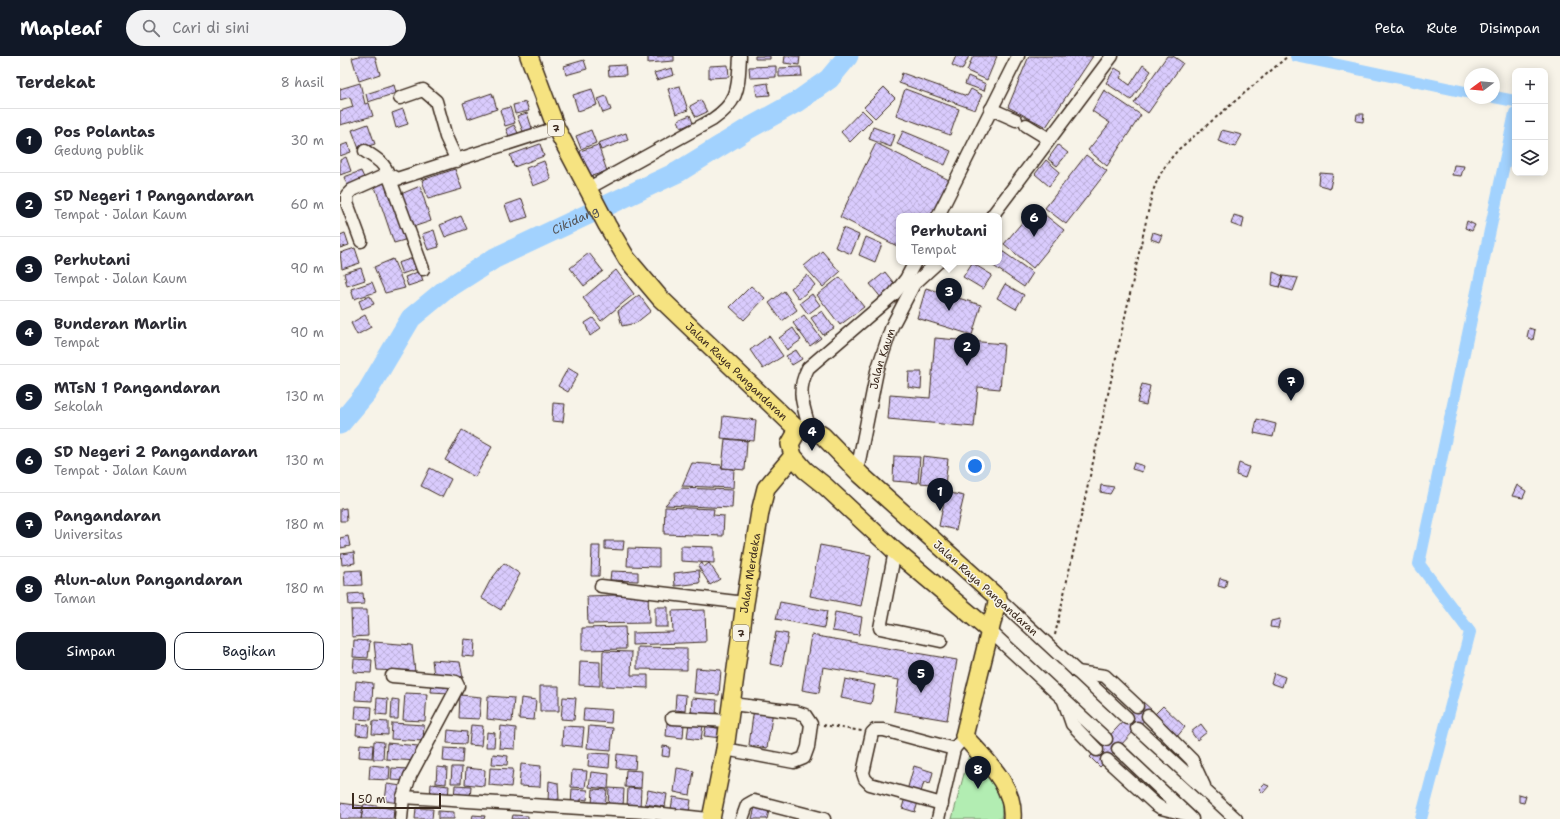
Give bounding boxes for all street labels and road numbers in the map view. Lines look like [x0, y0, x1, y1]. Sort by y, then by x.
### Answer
road number: 7 [548, 120, 564, 136]
street label: Jalan Raya Pangandaran [682, 319, 791, 424]
street label: Jalan Kaum [866, 326, 899, 391]
street label: Jalan Merdeka [737, 532, 764, 614]
street label: Jalan Raya Pangandaran [930, 537, 1041, 640]
road number: 7 [733, 625, 749, 641]

